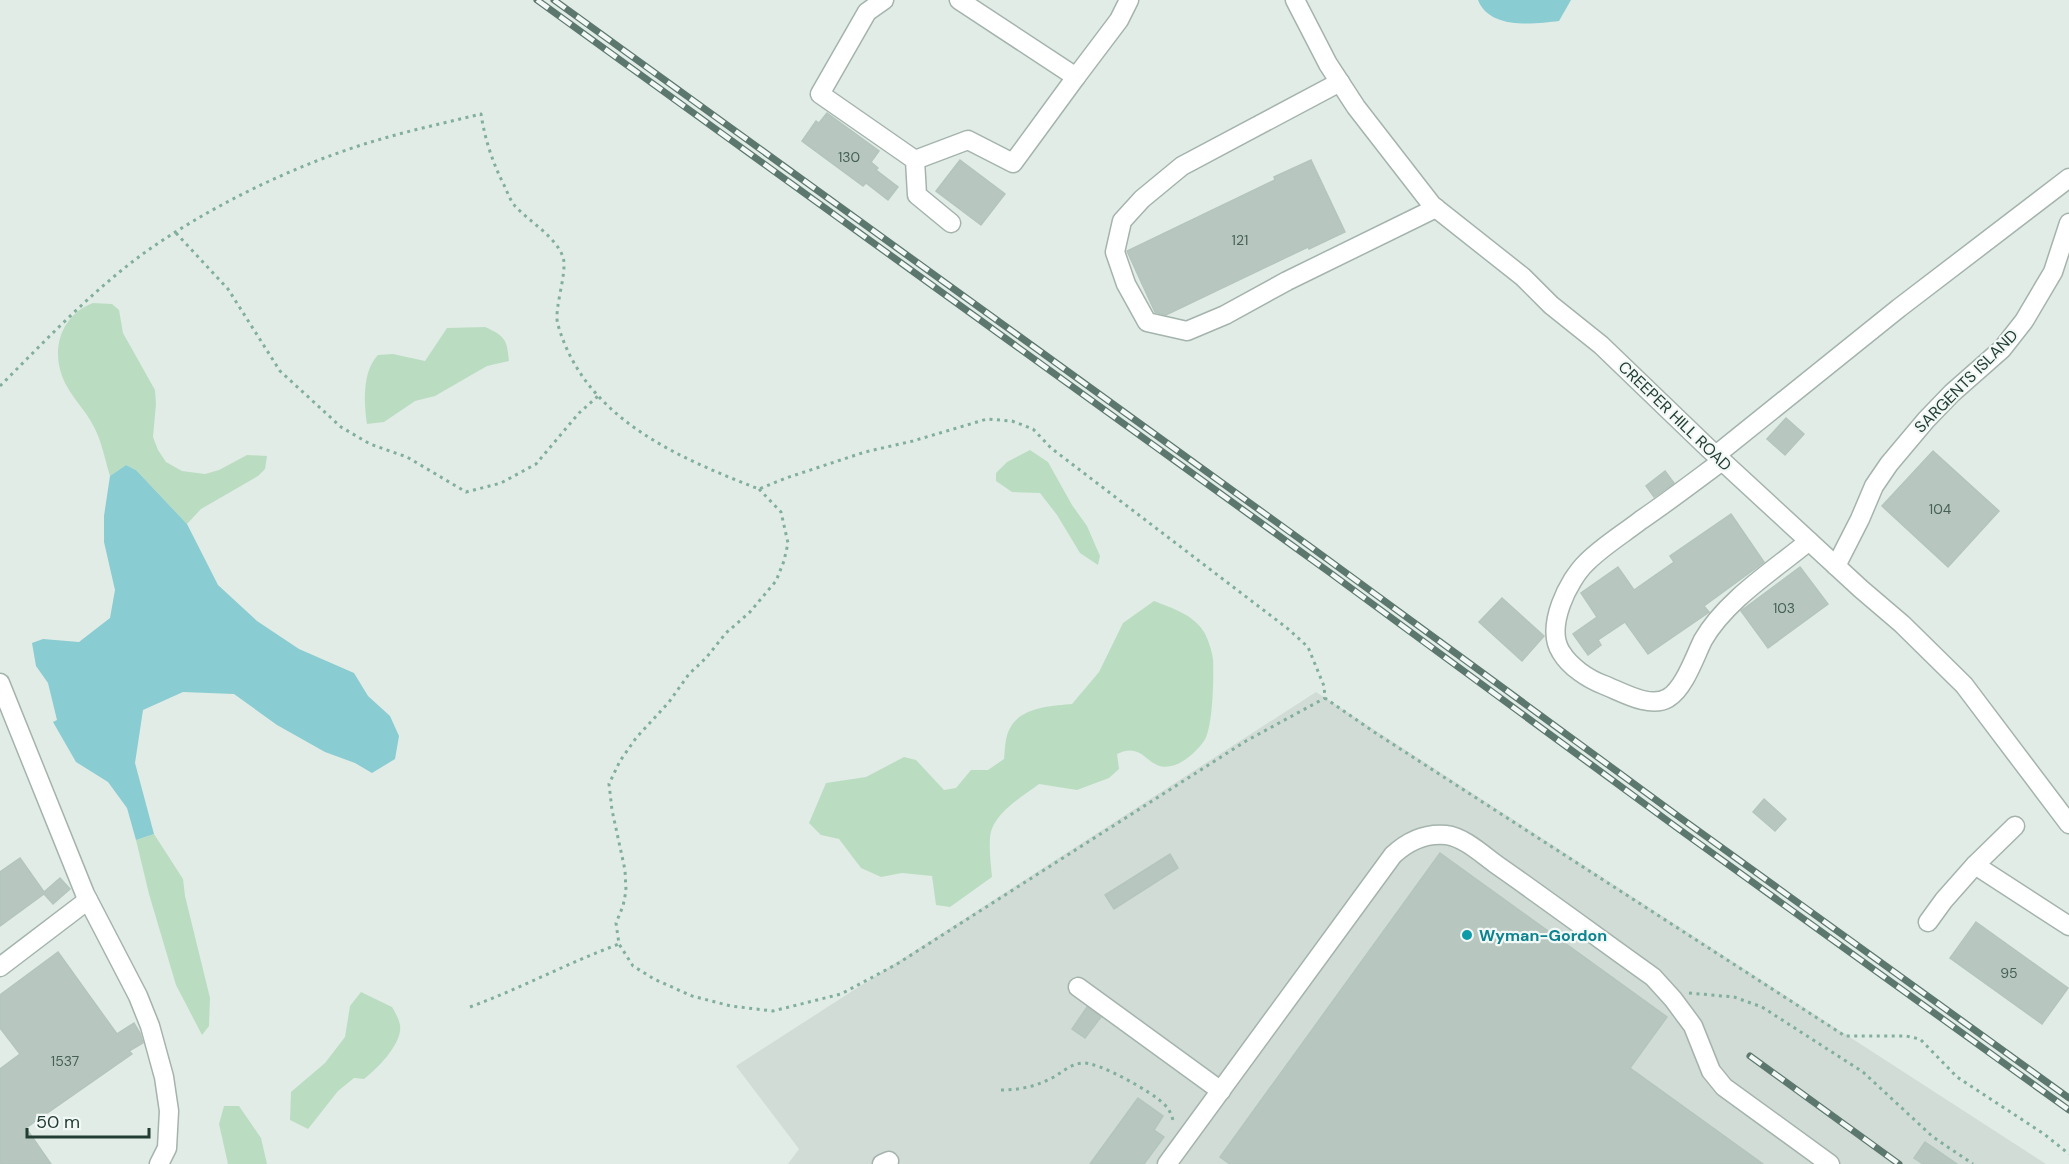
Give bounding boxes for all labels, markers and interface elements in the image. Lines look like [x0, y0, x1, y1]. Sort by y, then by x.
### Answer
house number: 130 [838, 148, 860, 166]
house number: 121 [1232, 231, 1248, 249]
street label: SARGENTS ISLAND [1910, 325, 2022, 437]
street label: CREEPER HILL ROAD [1614, 356, 1736, 476]
house number: 104 [1929, 500, 1952, 518]
house number: 103 [1773, 599, 1795, 617]
place label: Wyman-Gordon [1479, 925, 1607, 946]
marker: Wyman-Gordon [1460, 928, 1474, 942]
house number: 95 [2000, 964, 2018, 982]
house number: 1537 [51, 1052, 79, 1070]
scale bar [27, 1101, 148, 1139]
text: 50 m [36, 1110, 80, 1134]

